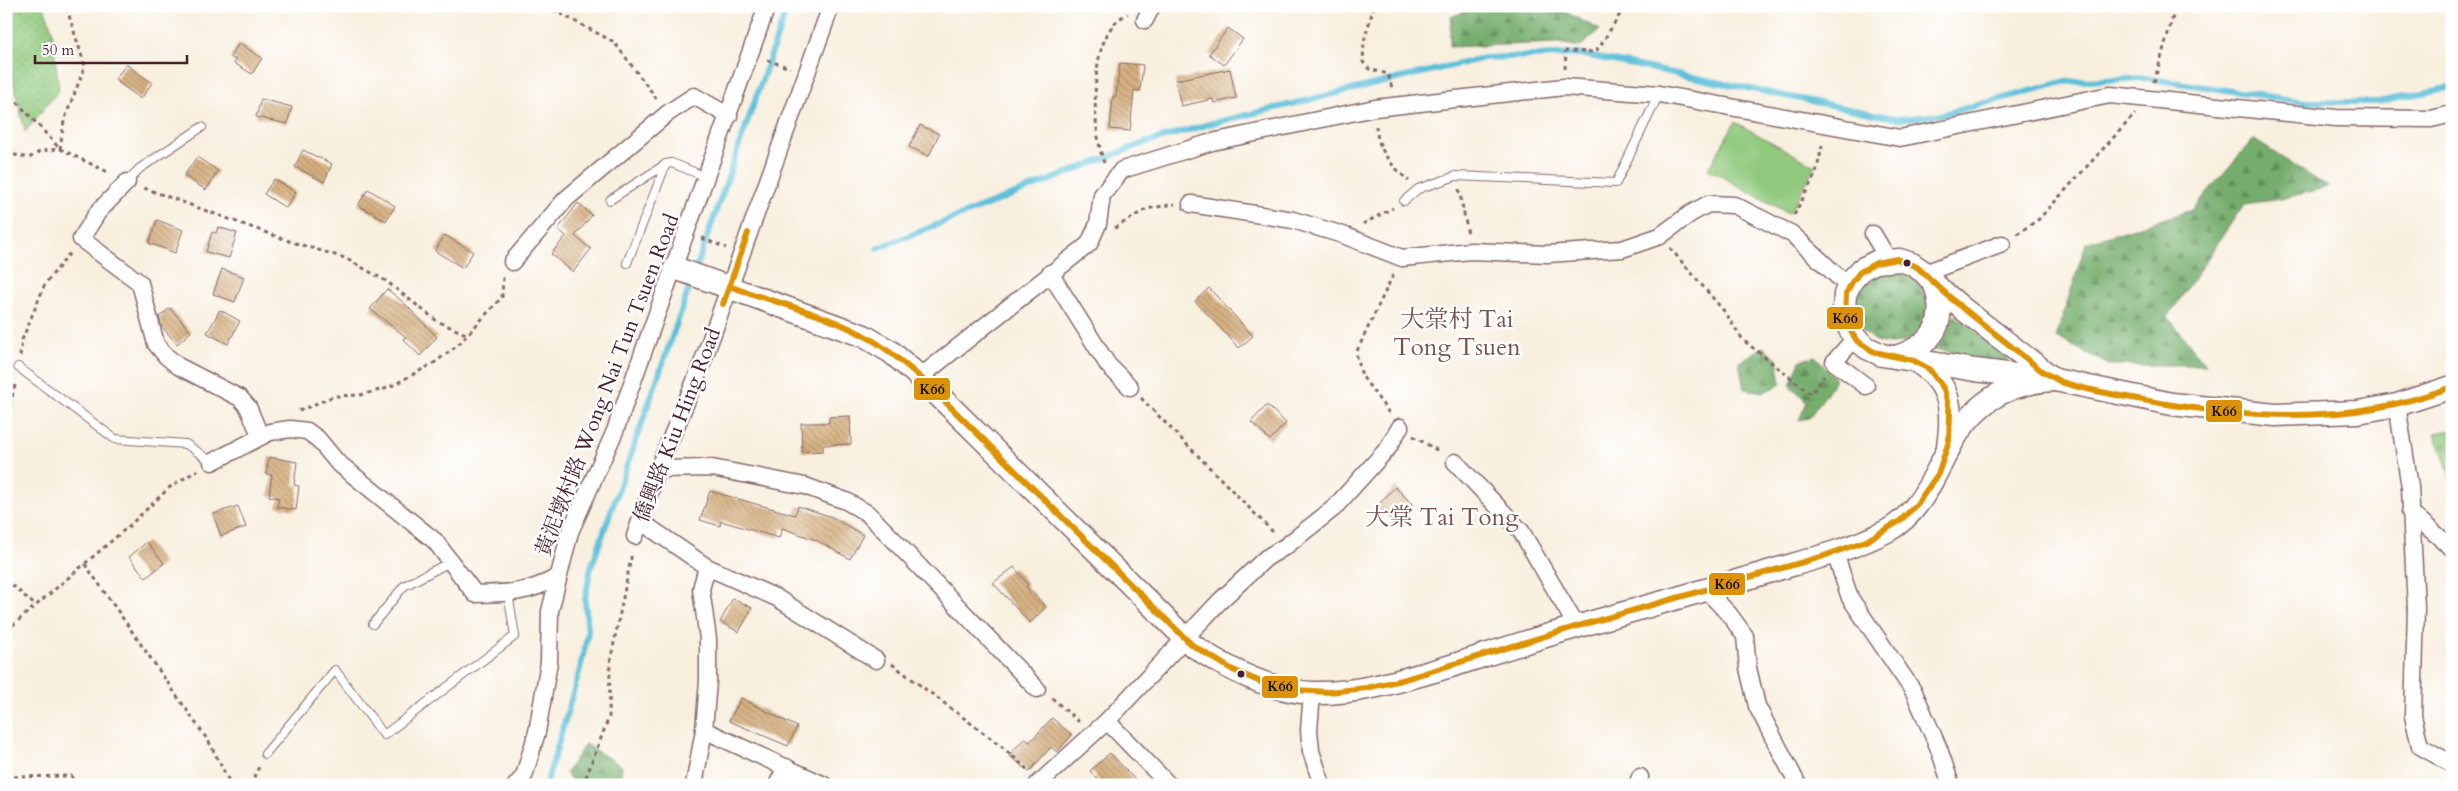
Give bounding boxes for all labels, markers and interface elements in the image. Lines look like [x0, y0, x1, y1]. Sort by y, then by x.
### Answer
scale bar [35, 32, 188, 64]
text: 50 m [42, 40, 74, 60]
street label: 黃泥墩村路 Wong Nai Tun Tsuen Road [529, 210, 686, 561]
unlabelled marker [1902, 258, 1912, 268]
district label: 大棠村 Tai Tong Tsuen [1393, 303, 1521, 364]
line badge: K66 [1826, 306, 1864, 330]
text: K66 [1832, 309, 1858, 328]
street label: 僑興路 Kiu Hing Road [627, 324, 728, 527]
line badge: K66 [913, 377, 951, 401]
text: K66 [919, 380, 945, 399]
line badge: K66 [2205, 399, 2243, 423]
text: K66 [2211, 402, 2237, 421]
district label: 大棠 Tai Tong [1365, 501, 1519, 534]
line badge: K66 [1708, 572, 1746, 596]
text: K66 [1714, 575, 1740, 594]
unlabelled marker [1236, 669, 1246, 679]
line badge: K66 [1261, 675, 1299, 699]
text: K66 [1267, 677, 1293, 696]

